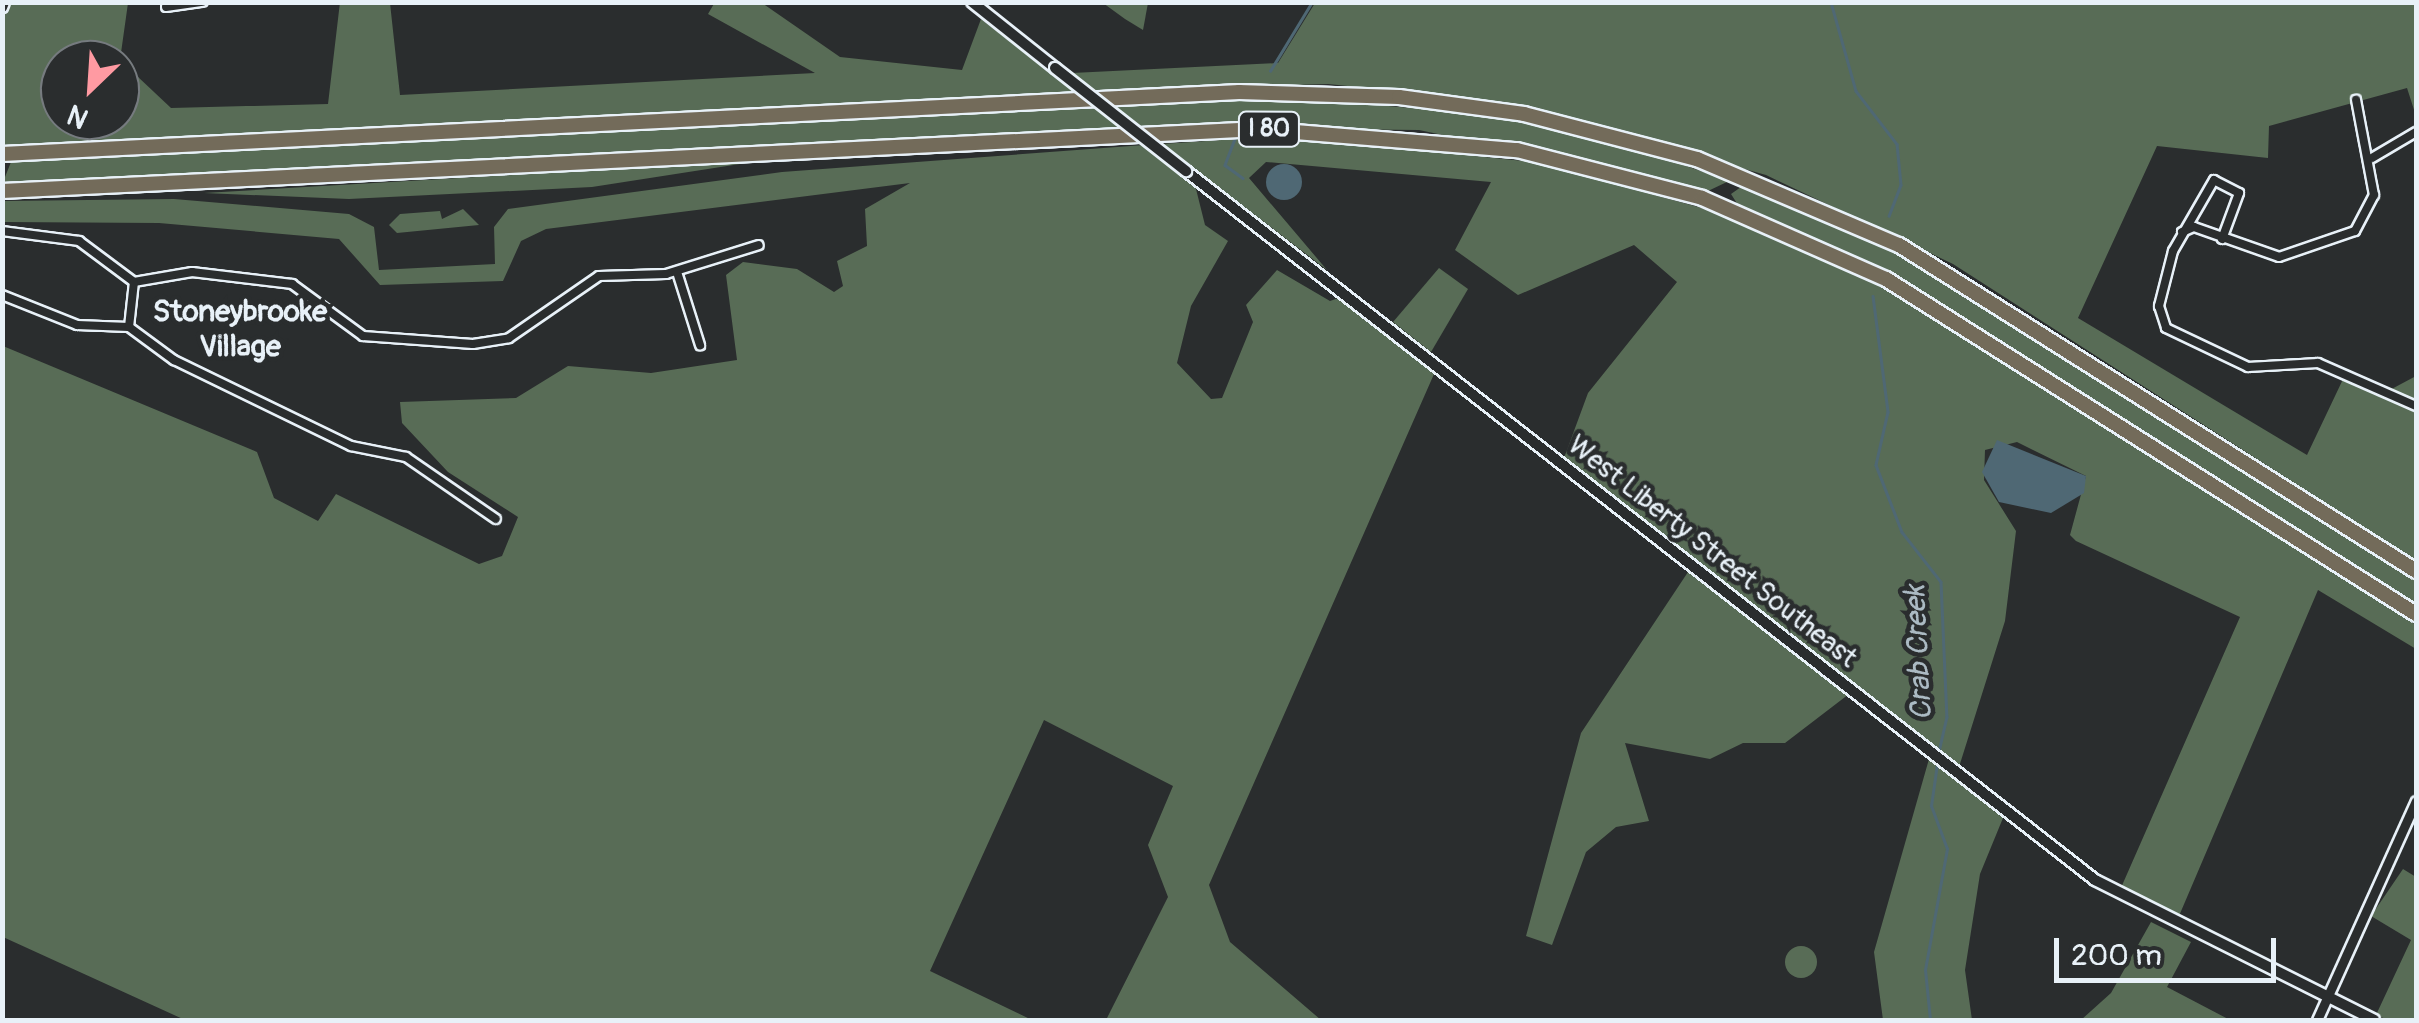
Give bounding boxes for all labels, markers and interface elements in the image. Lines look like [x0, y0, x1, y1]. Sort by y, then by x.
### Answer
north arrow [40, 40, 140, 140]
text: N [62, 96, 94, 136]
road number: I 80 [1236, 109, 1302, 149]
district label: Stoneybrooke Village [153, 294, 327, 364]
street label: West Liberty Street Southeast [1561, 429, 1863, 675]
water label: Crab Creek [1897, 585, 1941, 721]
scale bar [2059, 918, 2282, 980]
text: 200 m [2071, 937, 2162, 974]

